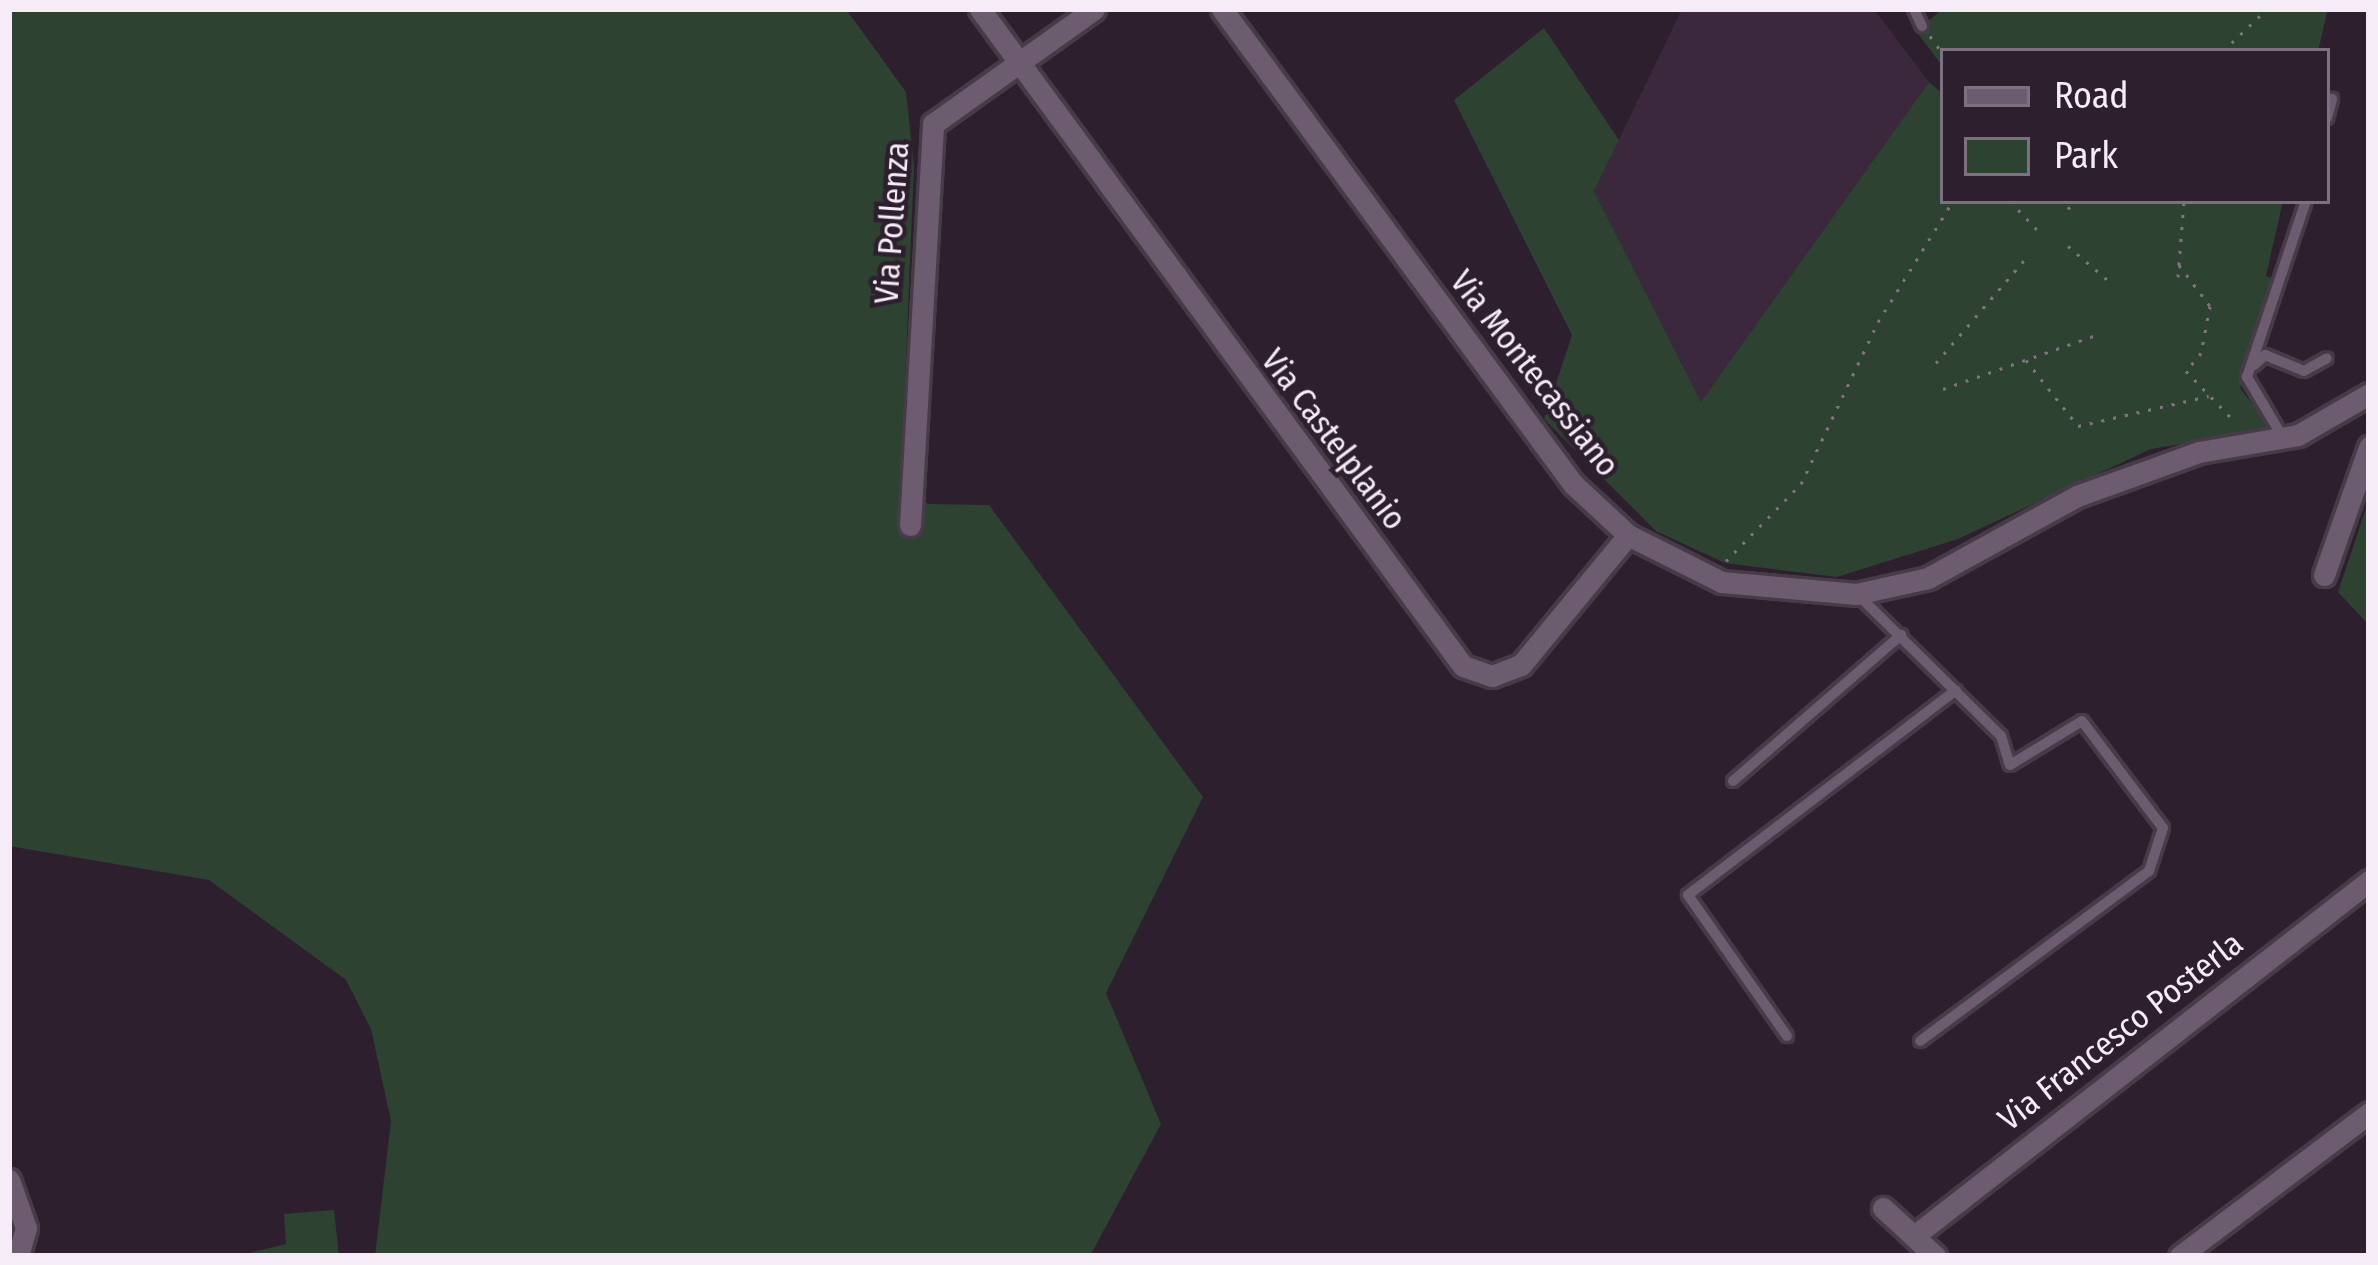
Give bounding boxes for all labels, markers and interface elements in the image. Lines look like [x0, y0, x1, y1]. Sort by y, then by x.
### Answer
legend [1940, 48, 2330, 204]
text: Road [2054, 74, 2129, 118]
text: Park [2054, 134, 2118, 178]
street label: Via Pollenza [868, 141, 918, 305]
street label: Via Montecassiano [1441, 263, 1627, 485]
street label: Via Castelplanio [1252, 342, 1414, 538]
street label: Via Francesco Posterla [1991, 924, 2251, 1140]

